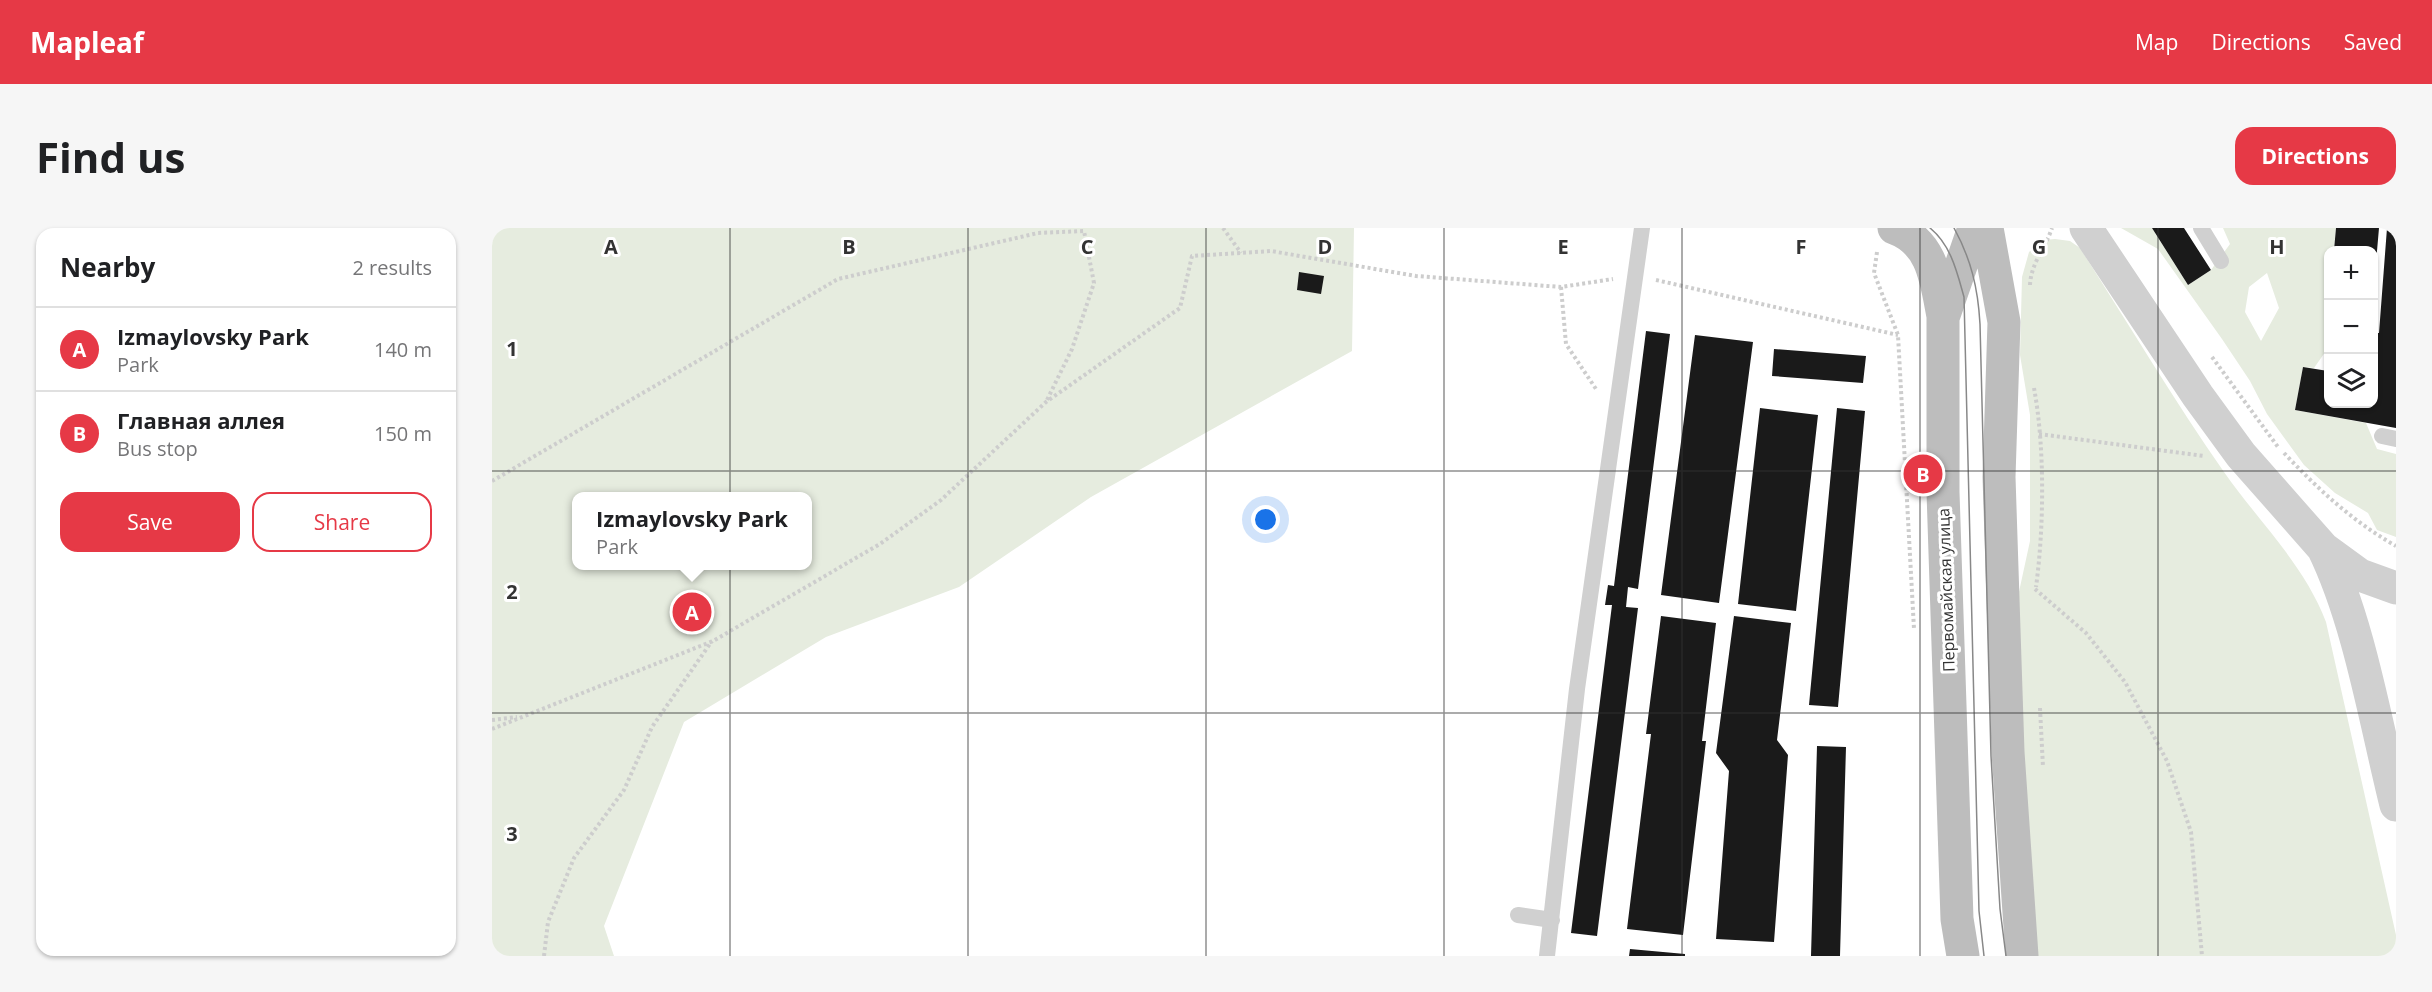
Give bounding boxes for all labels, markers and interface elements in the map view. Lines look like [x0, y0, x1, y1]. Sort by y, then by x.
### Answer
text: Mapleaf [30, 23, 144, 61]
text: Map [2135, 28, 2178, 56]
text: Directions [2211, 28, 2311, 56]
text: Saved [2344, 28, 2402, 56]
button: Directions [2235, 127, 2396, 185]
text: Find us [36, 128, 185, 185]
text: A [604, 233, 618, 260]
text: B [842, 233, 856, 260]
text: C [1081, 233, 1094, 260]
text: D [1318, 233, 1332, 260]
text: E [1557, 233, 1569, 260]
text: F [1796, 233, 1806, 260]
text: G [2032, 233, 2046, 260]
text: H [2269, 233, 2285, 260]
map controls [2324, 246, 2378, 408]
button: + [2324, 246, 2378, 300]
text: Nearby [60, 249, 155, 285]
text: 2 results [352, 254, 432, 281]
button: − [2324, 300, 2378, 354]
text: Izmaylovsky Park [117, 321, 309, 351]
text: 1 [506, 335, 518, 362]
text: A [73, 336, 86, 363]
text: 140 m [374, 336, 432, 363]
text: Park [117, 351, 159, 378]
button: layers [2324, 354, 2378, 408]
text: Главная аллея [117, 405, 285, 435]
text: B [73, 420, 86, 447]
text: 150 m [374, 420, 432, 447]
text: Bus stop [117, 435, 198, 462]
pin: B [1904, 452, 1942, 496]
button: Save [60, 492, 240, 552]
button: Share [252, 492, 432, 552]
popup [572, 492, 812, 570]
text: Izmaylovsky Park [596, 503, 788, 533]
your location [1251, 505, 1280, 534]
street label: Первомайская улица [1932, 508, 1960, 672]
text: Park [596, 533, 638, 560]
text: 2 [506, 578, 518, 605]
pin: A [672, 590, 712, 634]
text: 3 [506, 820, 518, 847]

